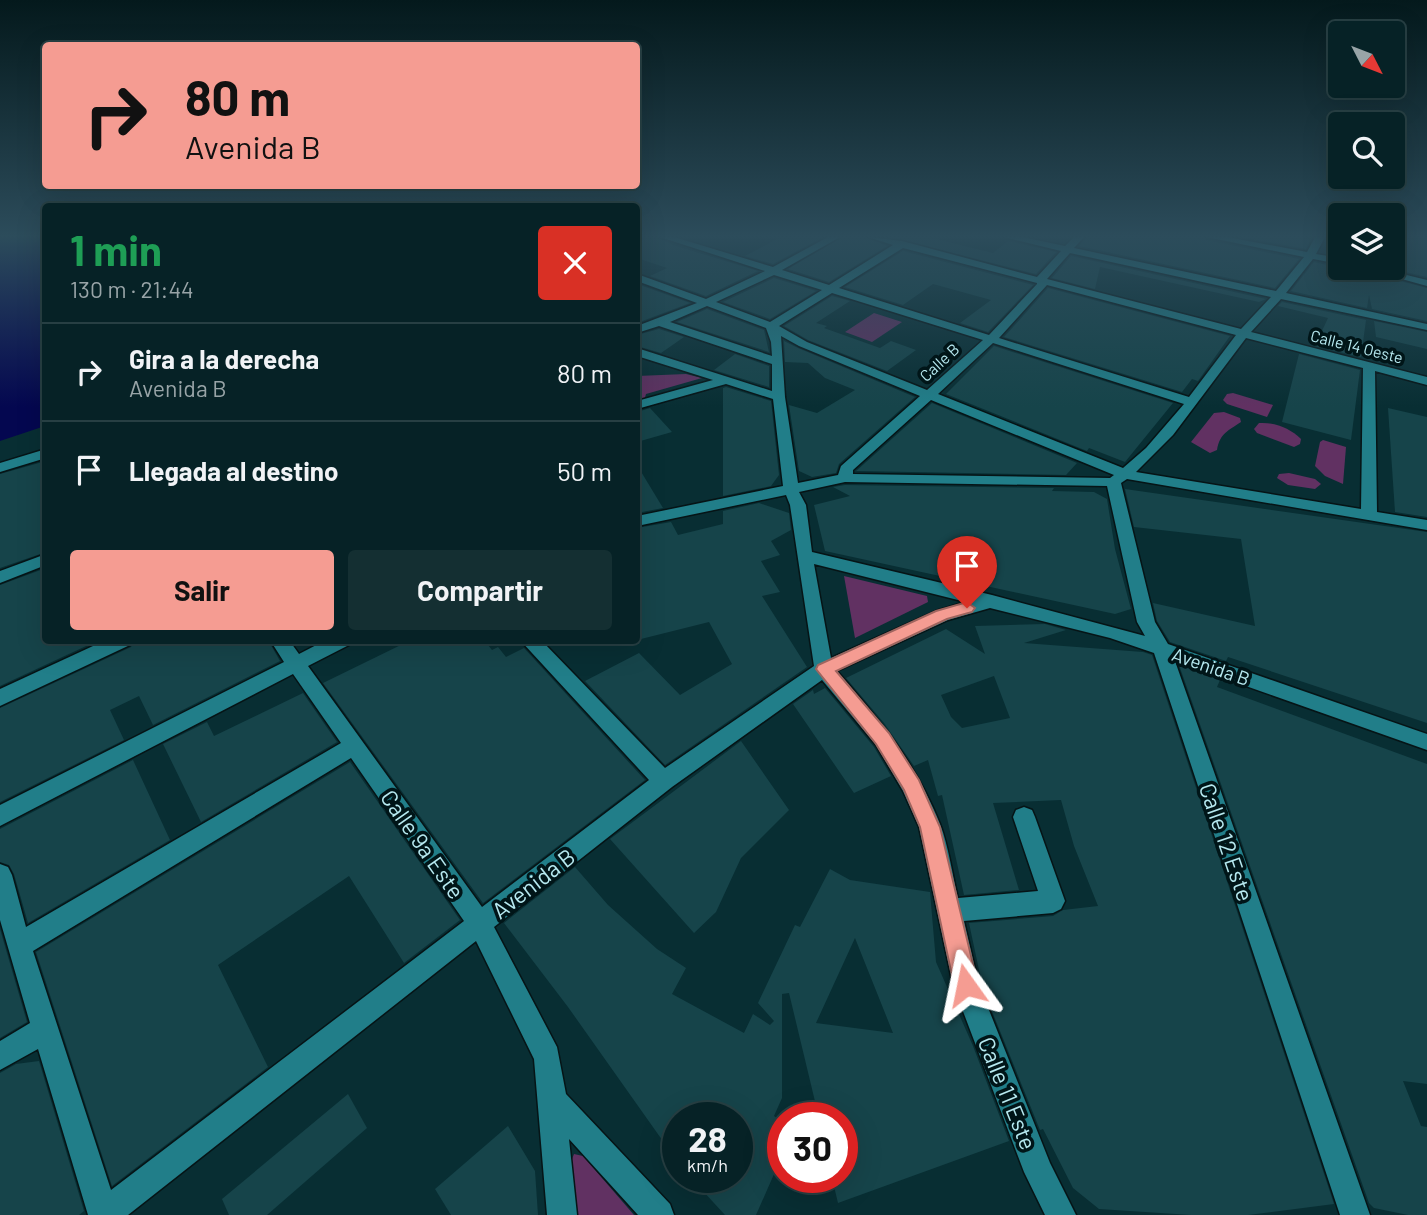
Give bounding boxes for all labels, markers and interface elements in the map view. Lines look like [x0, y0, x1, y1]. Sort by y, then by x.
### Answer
north arrow [1328, 21, 1405, 98]
map controls [1328, 21, 1405, 280]
text: 80 m [185, 67, 290, 126]
icon: right [70, 70, 161, 161]
button: search [1328, 112, 1405, 189]
text: Avenida B [185, 127, 321, 165]
button: layers [1328, 203, 1405, 280]
text: 1 min [70, 224, 162, 274]
button: close [538, 226, 612, 300]
text: 130 m · 21:44 [70, 275, 194, 303]
street label: Calle 14 Oeste [1309, 325, 1405, 367]
street label: Calle B [915, 339, 963, 385]
text: Gira a la derecha [129, 343, 319, 374]
icon: right [70, 353, 108, 391]
text: 80 m [557, 357, 612, 388]
text: Avenida B [129, 374, 227, 402]
icon: arrive [70, 451, 108, 489]
text: Llegada al destino [129, 455, 338, 486]
text: 50 m [557, 455, 612, 486]
pin [937, 536, 997, 608]
icon: arrive [948, 547, 986, 585]
button: Salir [70, 550, 334, 630]
button: Compartir [348, 550, 612, 630]
street label: Avenida B [1169, 642, 1253, 690]
street label: Calle 12 Este [1194, 779, 1260, 905]
street label: Calle 9a Este [375, 784, 471, 904]
street label: Avenida B [486, 842, 580, 924]
position arrow [929, 948, 1003, 1022]
street label: Calle 11 Este [973, 1033, 1043, 1153]
speed limit sign: 30 [767, 1102, 858, 1193]
text: 28 [688, 1117, 727, 1159]
text: km/h [687, 1154, 728, 1176]

